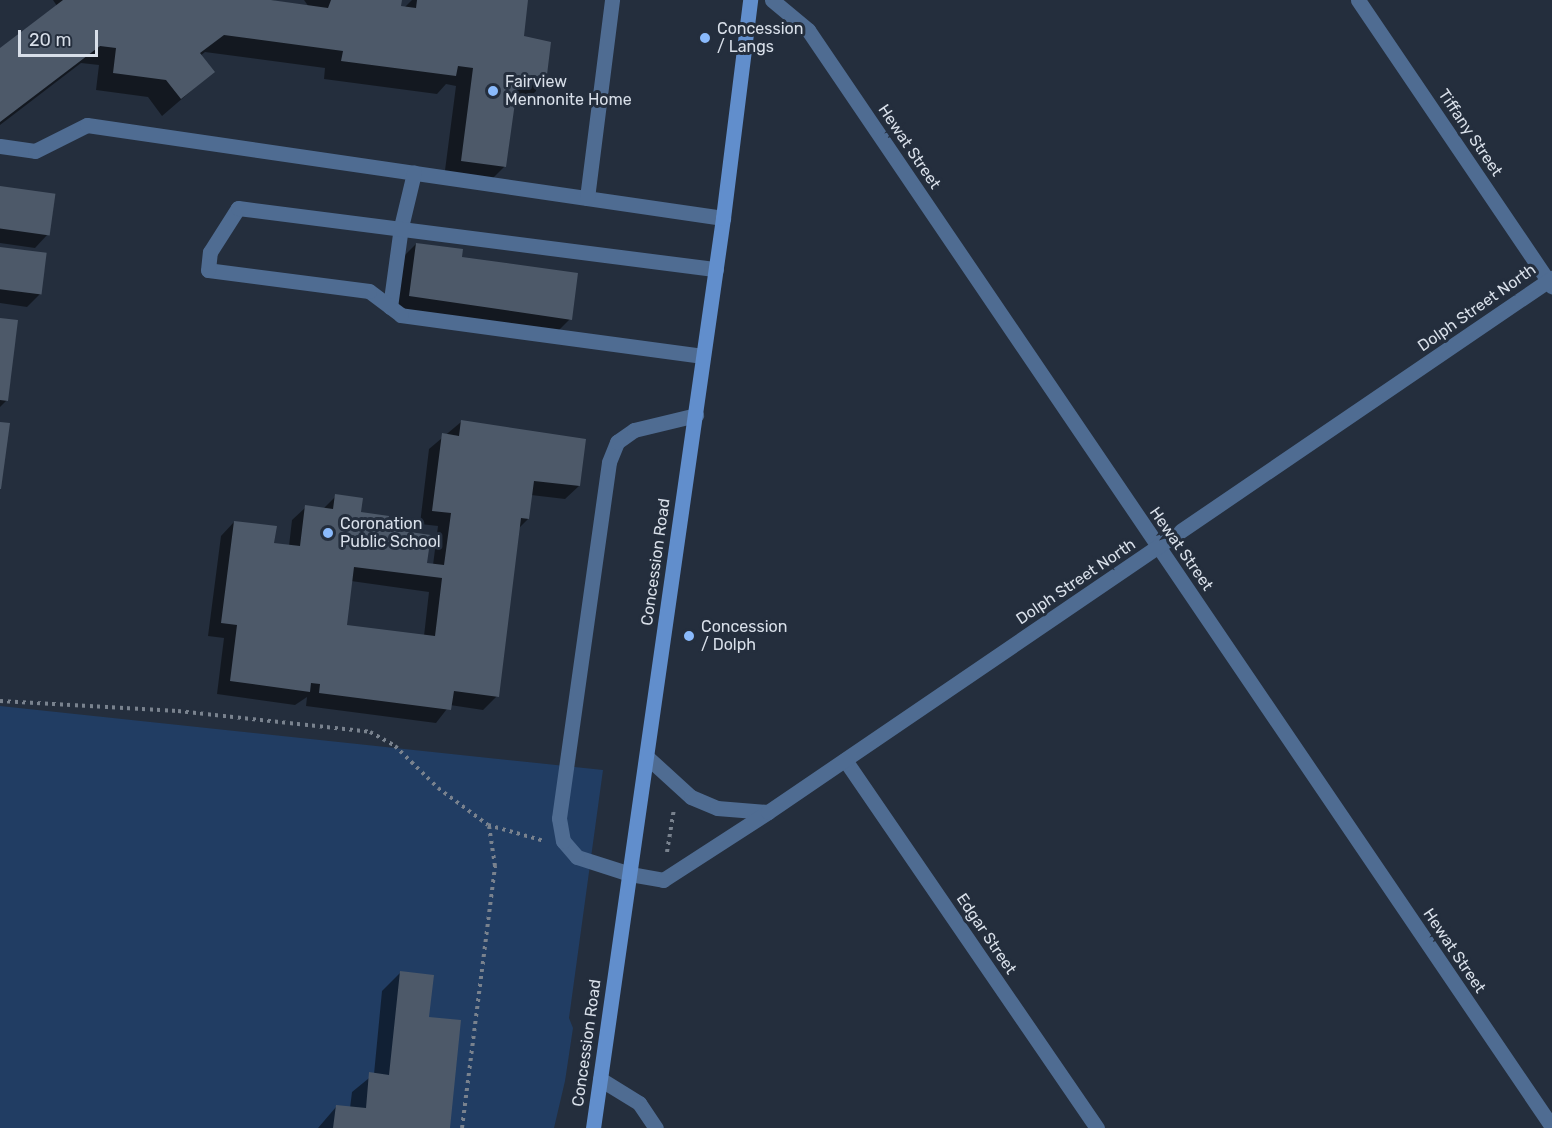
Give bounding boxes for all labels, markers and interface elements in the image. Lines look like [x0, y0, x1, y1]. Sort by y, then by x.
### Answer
scale bar [21, 18, 100, 56]
place label: Concession / Langs [717, 19, 803, 57]
text: 20 m [29, 29, 71, 51]
marker: Concession / Langs [698, 31, 712, 45]
place label: Fairview Mennonite Home [505, 72, 632, 110]
marker: Fairview Mennonite Home [486, 84, 500, 98]
street label: Tiffany Street [1434, 86, 1506, 180]
street label: Hewat Street [874, 101, 944, 193]
street label: Dolph Street North [1414, 260, 1540, 356]
street label: Concession Road [638, 497, 674, 627]
street label: Hewat Street [1145, 503, 1217, 595]
place label: Coronation Public School [340, 514, 441, 552]
marker: Coronation Public School [321, 526, 335, 540]
street label: Dolph Street North [1013, 535, 1139, 629]
place label: Concession / Dolph [701, 617, 787, 655]
marker: Concession / Dolph [682, 629, 696, 643]
street label: Edgar Street [952, 890, 1020, 978]
street label: Hewat Street [1419, 905, 1489, 997]
street label: Concession Road [569, 978, 605, 1108]

